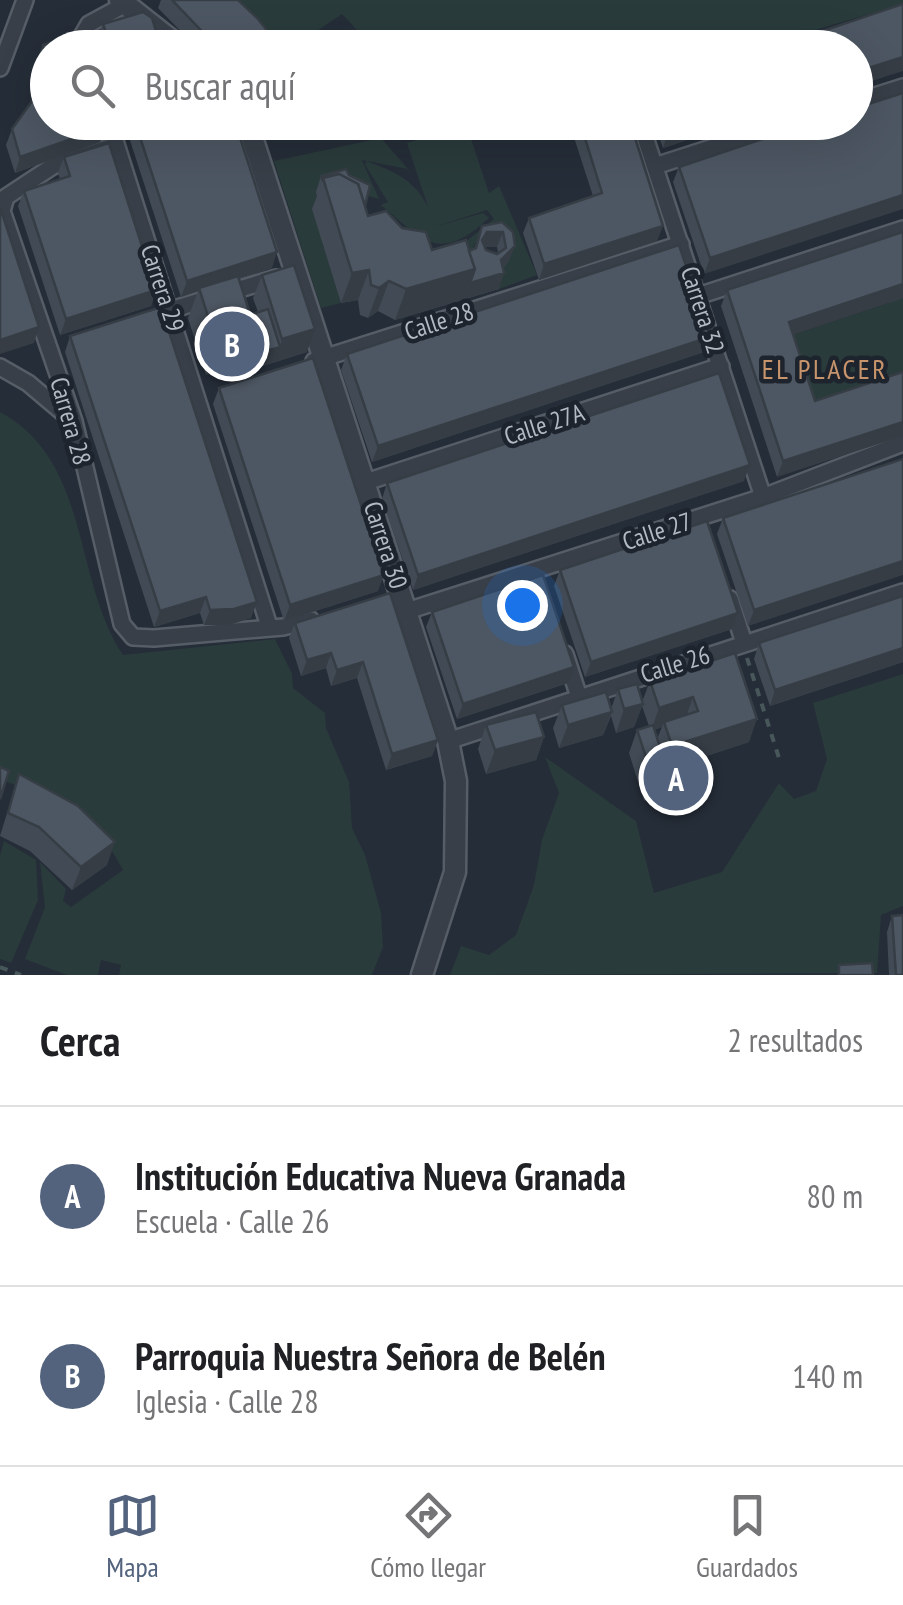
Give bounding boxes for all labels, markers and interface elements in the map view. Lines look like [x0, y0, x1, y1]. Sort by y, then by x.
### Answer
search box [30, 30, 873, 140]
icon: search [65, 58, 120, 113]
text: Buscar aquí [145, 61, 296, 110]
street label: Carrera 29 [134, 240, 192, 336]
street label: Carrera 32 [674, 262, 732, 358]
street label: Calle 28 [400, 295, 478, 347]
pin: B [200, 306, 264, 382]
district label: EL PLACER [762, 350, 888, 387]
street label: Carrera 28 [43, 373, 99, 469]
street label: Calle 27A [500, 396, 588, 452]
street label: Carrera 30 [357, 497, 415, 593]
street label: Calle 27 [618, 505, 696, 557]
your location [497, 580, 548, 631]
street label: Calle 26 [636, 638, 714, 690]
pin: A [644, 740, 708, 816]
text: Cerca [40, 1013, 120, 1068]
text: 2 resultados [728, 1019, 863, 1061]
text: Institución Educativa Nueva Granada [135, 1151, 626, 1200]
text: A [64, 1175, 81, 1217]
text: 80 m [807, 1175, 863, 1217]
text: Escuela · Calle 26 [135, 1200, 329, 1242]
text: Parroquia Nuestra Señora de Belén [135, 1331, 606, 1380]
text: B [65, 1355, 80, 1397]
text: 140 m [792, 1355, 863, 1397]
text: Iglesia · Calle 28 [135, 1380, 319, 1422]
tab: Mapa [105, 1488, 160, 1585]
tab: Cómo llegar [370, 1488, 486, 1585]
tab: Guardados [696, 1488, 798, 1585]

